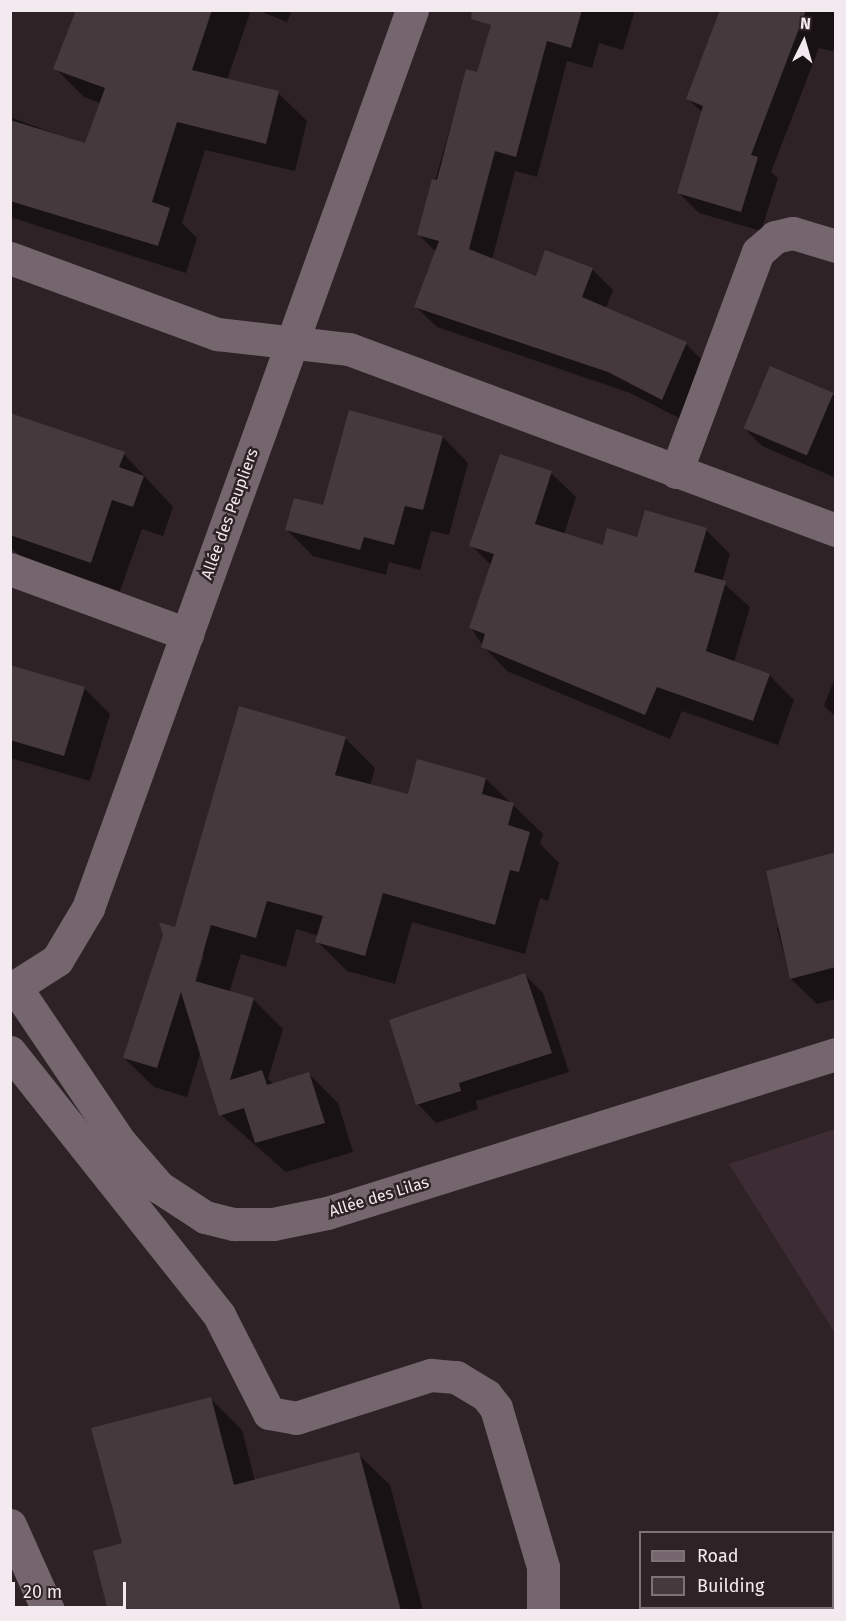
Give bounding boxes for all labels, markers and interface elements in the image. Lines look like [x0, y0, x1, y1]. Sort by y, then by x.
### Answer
north arrow [774, 12, 834, 72]
text: N [799, 14, 812, 33]
street label: Allée des Peupliers [197, 446, 263, 582]
street label: Allée des Lilas [327, 1173, 431, 1221]
legend [639, 1531, 834, 1609]
text: Road [697, 1545, 739, 1567]
scale bar [15, 1570, 129, 1608]
text: Building [697, 1575, 764, 1597]
text: 20 m [23, 1581, 62, 1603]

